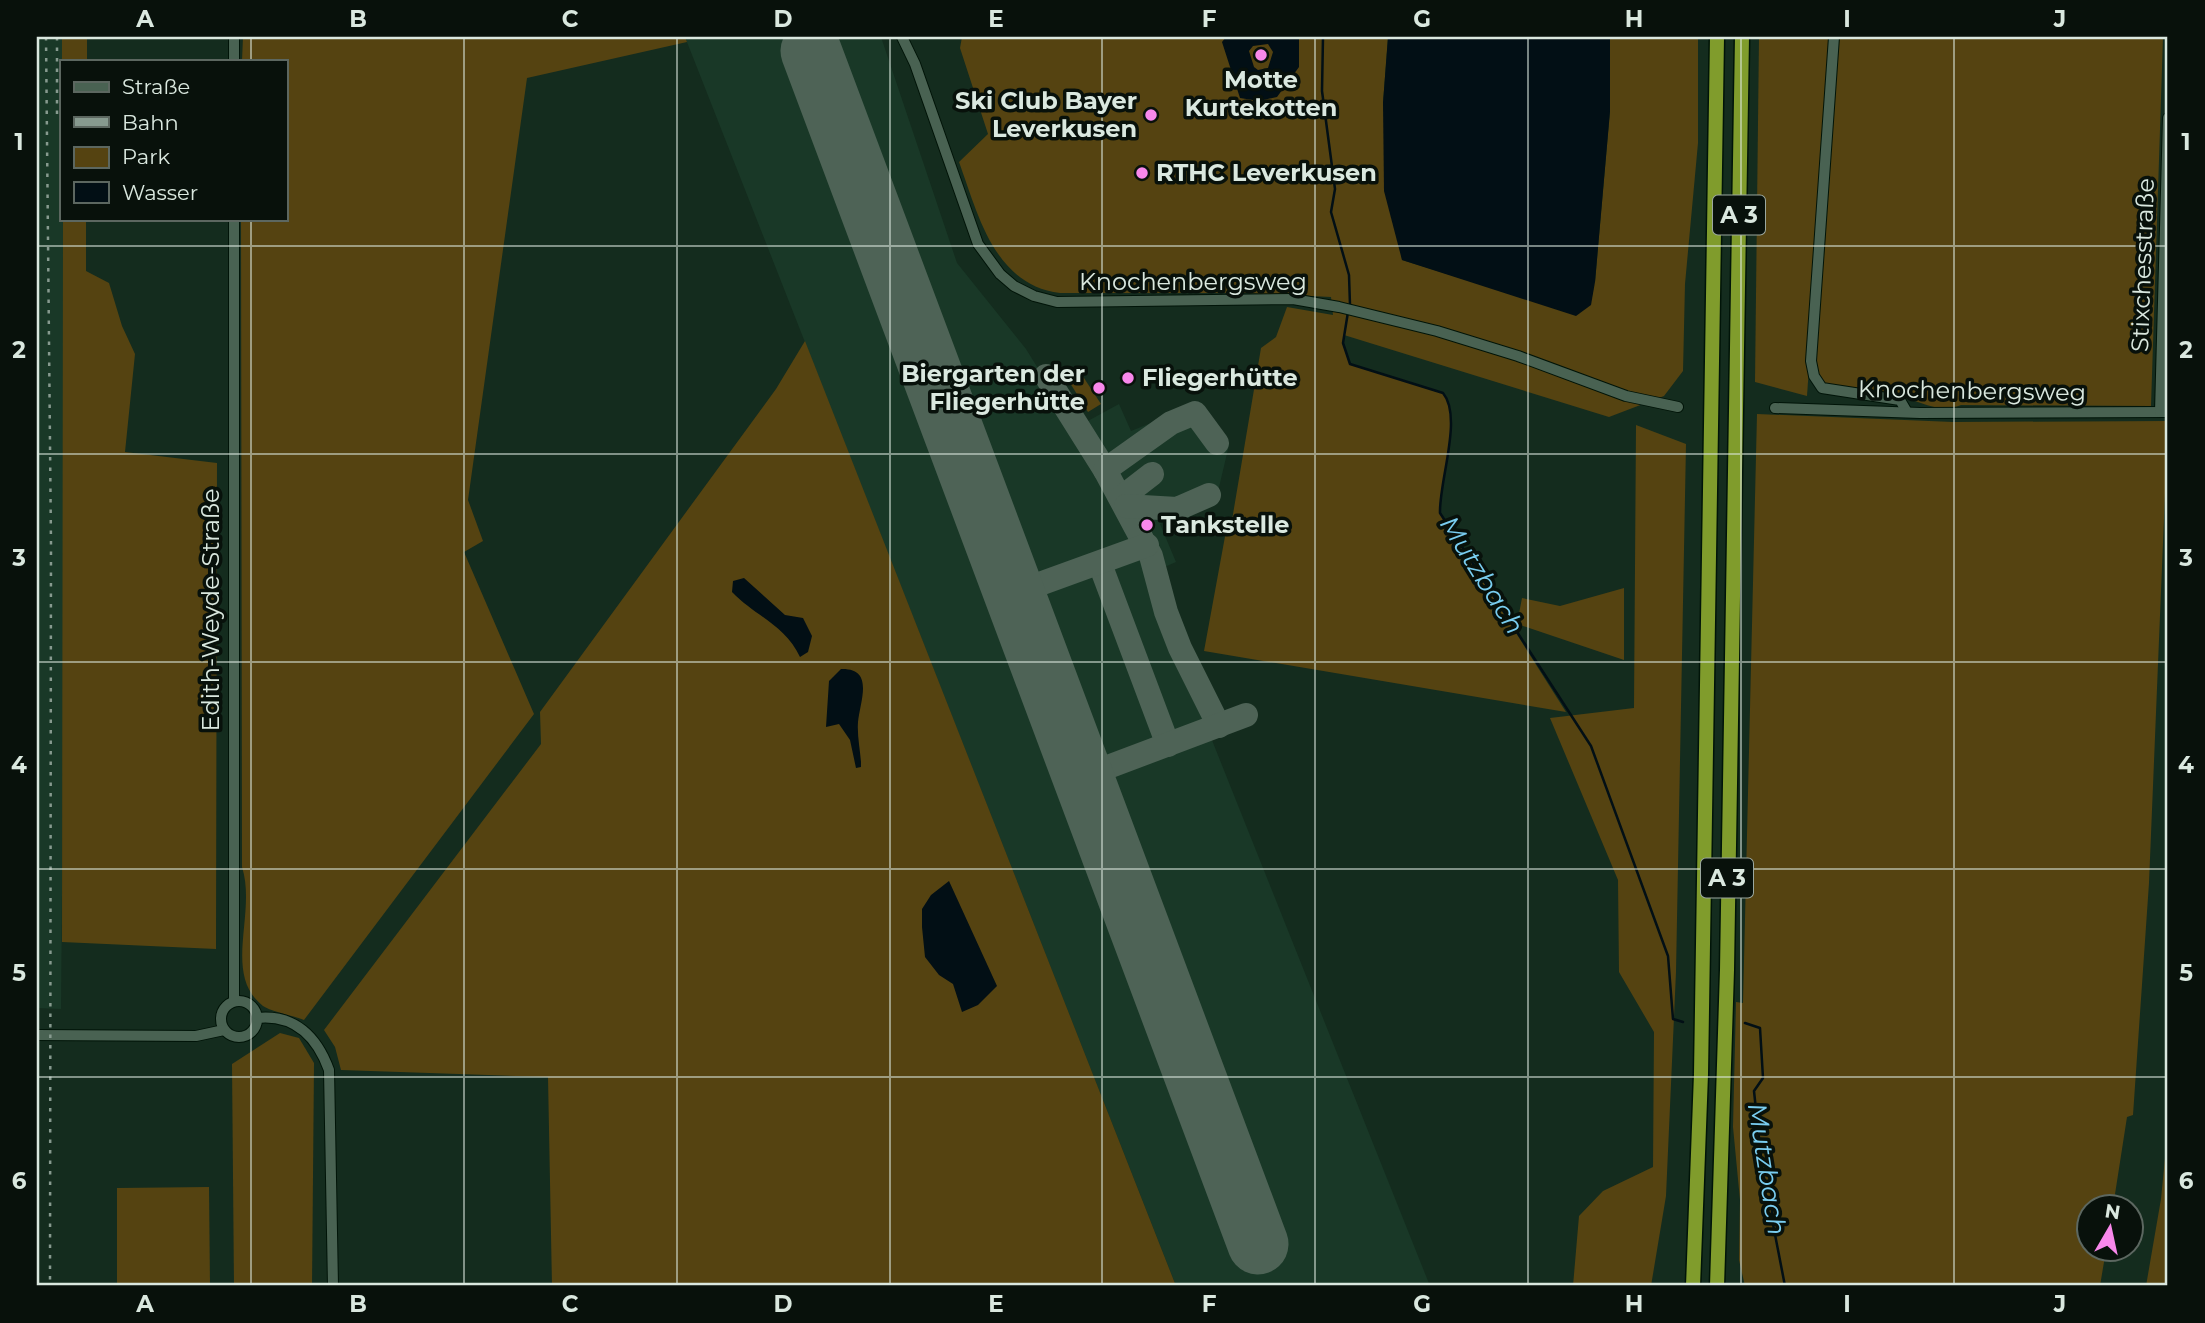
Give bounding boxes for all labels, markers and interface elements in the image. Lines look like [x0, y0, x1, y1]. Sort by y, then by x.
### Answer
text: A [135, 5, 154, 33]
text: B [349, 5, 367, 33]
text: C [562, 5, 579, 33]
text: D [774, 5, 793, 33]
text: E [988, 5, 1004, 33]
text: F [1202, 5, 1217, 33]
text: G [1413, 5, 1431, 33]
text: H [1625, 5, 1643, 33]
text: I [1843, 5, 1851, 33]
text: J [2053, 5, 2066, 33]
marker: Motte Kurtekotten [1253, 47, 1269, 63]
legend [60, 60, 287, 220]
place label: Motte Kurtekotten [1185, 65, 1337, 122]
text: Straße [122, 74, 190, 99]
place label: Ski Club Bayer Leverkusen [955, 86, 1137, 143]
marker: Ski Club Bayer Leverkusen [1143, 107, 1159, 123]
text: Bahn [122, 110, 179, 135]
text: 1 [14, 128, 24, 156]
text: 1 [2181, 128, 2191, 156]
text: Park [122, 144, 170, 169]
place label: RTHC Leverkusen [1156, 158, 1377, 187]
marker: RTHC Leverkusen [1134, 165, 1150, 181]
street label: Stixchesstraße [2125, 178, 2160, 352]
text: Wasser [122, 180, 198, 205]
road number: A 3 [1713, 196, 1765, 234]
street label: Knochenbergsweg [1079, 267, 1307, 296]
text: 2 [12, 336, 26, 364]
text: 2 [2179, 336, 2193, 364]
place label: Biergarten der Fliegerhütte [901, 359, 1085, 416]
place label: Fliegerhütte [1142, 363, 1298, 392]
marker: Fliegerhütte [1120, 370, 1136, 386]
street label: Knochenbergsweg [1858, 374, 2086, 407]
marker: Biergarten der Fliegerhütte [1091, 380, 1107, 396]
street label: Edith-Weyde-Straße [196, 489, 225, 731]
place label: Tankstelle [1161, 510, 1289, 539]
water label: Mutzbach [1433, 510, 1531, 640]
marker: Tankstelle [1139, 517, 1155, 533]
text: 3 [11, 544, 26, 572]
text: 3 [2178, 544, 2193, 572]
text: 4 [11, 751, 27, 779]
text: 4 [2178, 751, 2194, 779]
road number: A 3 [1701, 858, 1753, 898]
text: 5 [12, 959, 26, 987]
text: 5 [2179, 959, 2193, 987]
water label: Mutzbach [1741, 1101, 1793, 1237]
text: 6 [12, 1167, 27, 1195]
text: 6 [2179, 1167, 2194, 1195]
north arrow [2076, 1194, 2146, 1264]
text: N [2103, 1199, 2122, 1224]
text: A [135, 1290, 154, 1318]
text: B [349, 1290, 367, 1318]
text: C [562, 1290, 579, 1318]
text: D [774, 1290, 793, 1318]
text: E [988, 1290, 1004, 1318]
text: F [1202, 1290, 1217, 1318]
text: G [1413, 1290, 1431, 1318]
text: H [1625, 1290, 1643, 1318]
text: I [1843, 1290, 1851, 1318]
text: J [2053, 1290, 2066, 1318]

